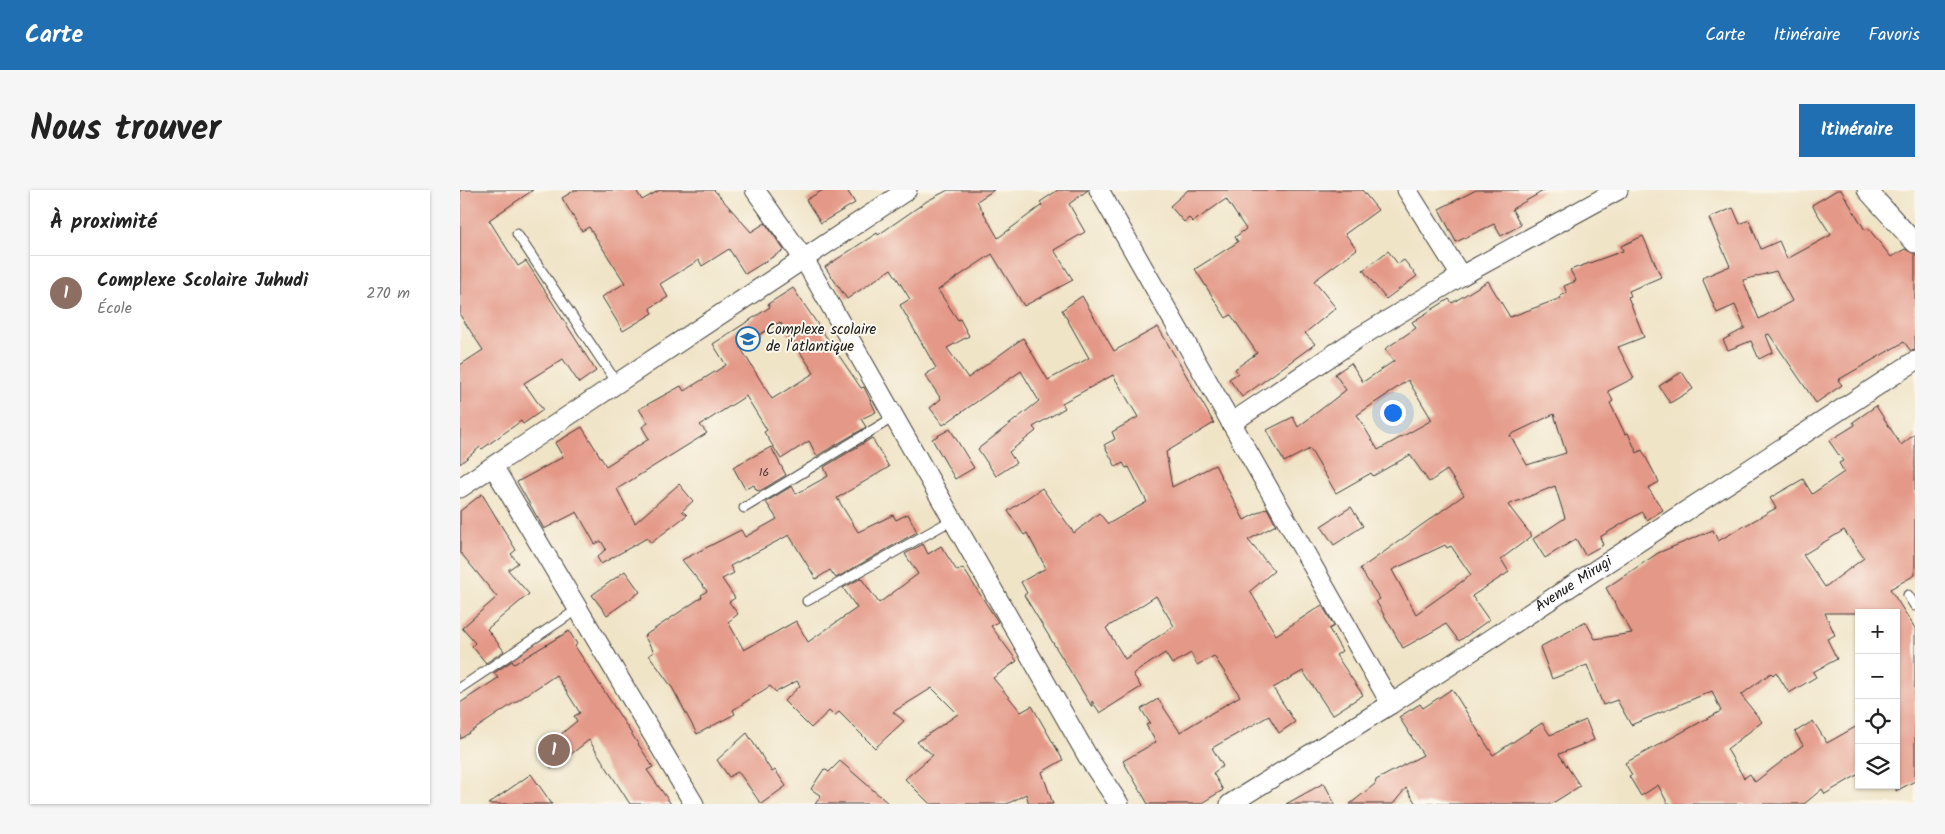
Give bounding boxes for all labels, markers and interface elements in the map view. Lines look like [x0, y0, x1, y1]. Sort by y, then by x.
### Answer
text: Carte [25, 16, 83, 55]
text: Carte [1705, 21, 1745, 50]
text: Itinéraire [1773, 21, 1840, 50]
text: Favoris [1868, 21, 1920, 50]
text: Nous trouver [30, 102, 221, 158]
button: Itinéraire [1799, 104, 1915, 157]
text: À proximité [50, 206, 157, 239]
text: Complexe Scolaire Juhudi [97, 266, 308, 296]
text: 1 [64, 281, 68, 306]
text: 270 m [366, 281, 410, 306]
text: École [97, 296, 132, 321]
place label: Complexe scolaire de l'atlantique [766, 318, 877, 359]
school or university icon: Complexe scolaire de l'atlantique [735, 326, 761, 352]
your location [1380, 400, 1406, 426]
house number: 16 [759, 463, 769, 482]
street label: Avenue Mirugi [1530, 549, 1619, 619]
map controls [1855, 609, 1900, 789]
button: + [1855, 609, 1900, 654]
button: − [1855, 654, 1900, 699]
button: locate [1855, 699, 1900, 744]
pin: 1 [538, 731, 570, 769]
button: layers [1855, 744, 1900, 789]

